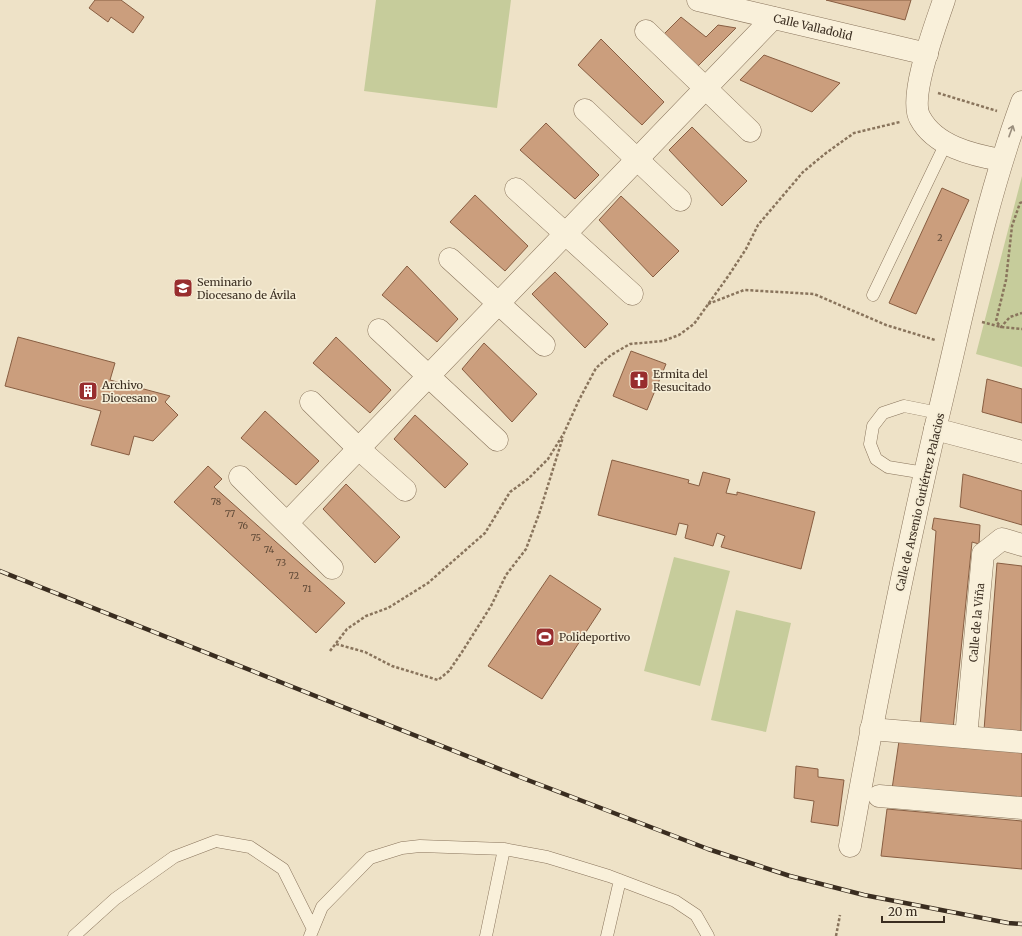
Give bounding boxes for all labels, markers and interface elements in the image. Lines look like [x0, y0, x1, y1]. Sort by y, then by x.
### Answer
street label: Calle Valladolid [772, 11, 854, 43]
one-way arrow [1008, 125, 1016, 137]
house number: 2 [937, 232, 943, 243]
place label: Seminario Diocesano de Ávila [197, 275, 296, 302]
school or university icon: Seminario Diocesano de Ávila [172, 277, 194, 299]
place label: Ermita del Resucitado [653, 367, 712, 394]
church icon: Ermita del Resucitado [628, 369, 650, 391]
place label: Archivo Diocesano [101, 378, 158, 405]
building icon: Archivo Diocesano [77, 380, 99, 402]
street label: Calle de Arsenio Gutiérrez Palacios [893, 412, 947, 592]
house number: 78 [211, 496, 221, 507]
house number: 77 [225, 508, 235, 519]
house number: 76 [238, 520, 249, 531]
house number: 75 [251, 532, 261, 543]
house number: 74 [264, 544, 274, 555]
house number: 73 [276, 557, 286, 568]
house number: 72 [289, 570, 299, 581]
street label: Calle de la Viña [966, 582, 987, 663]
house number: 71 [302, 583, 312, 594]
sports icon: Polideportivo [534, 626, 556, 648]
place label: Polideportivo [559, 630, 631, 644]
scale bar [882, 898, 944, 924]
text: 20 m [888, 904, 917, 919]

